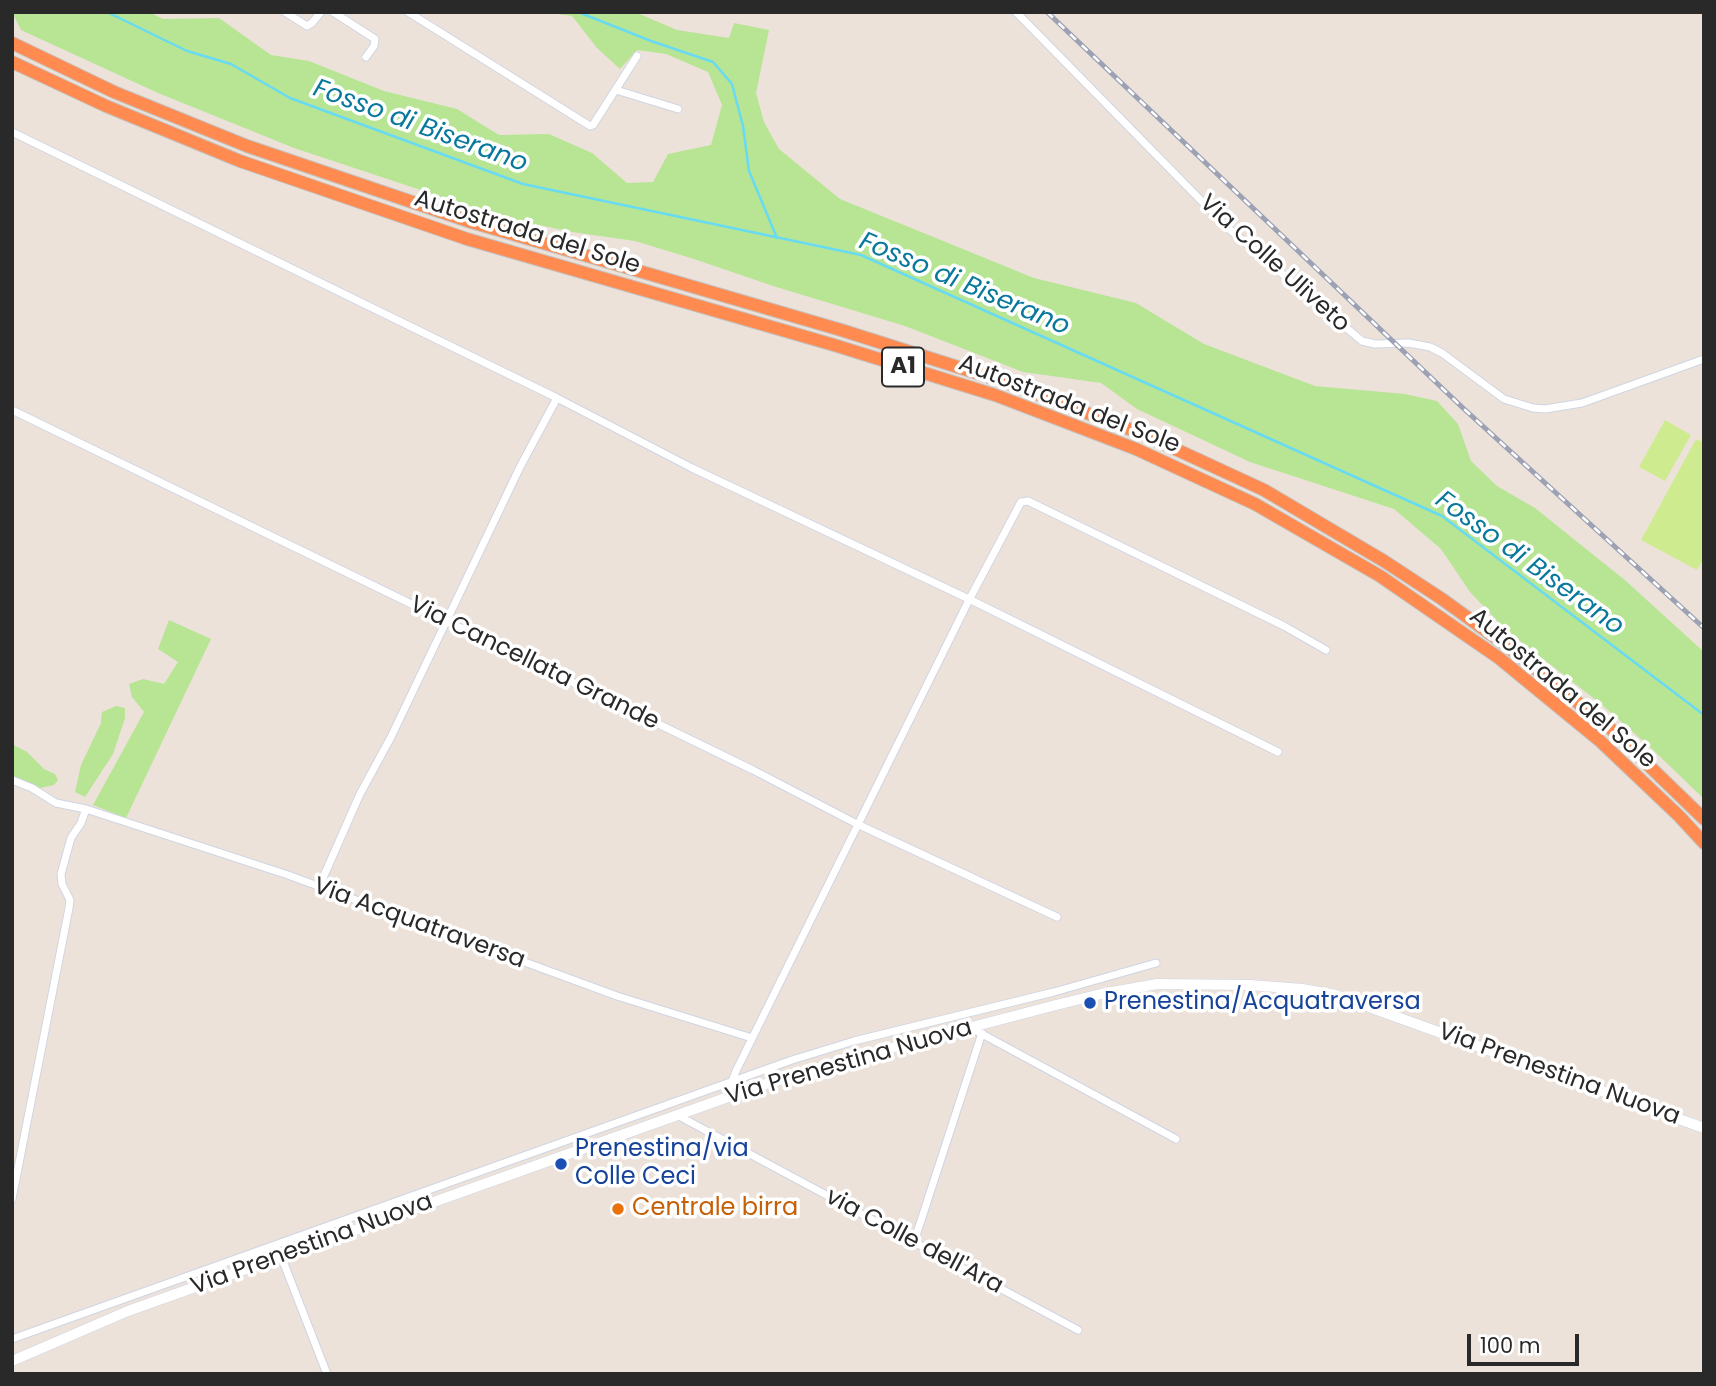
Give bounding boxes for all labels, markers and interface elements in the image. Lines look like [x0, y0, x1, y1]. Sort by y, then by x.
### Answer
water label: Fosso di Biserano [309, 74, 531, 180]
street label: Autostrada del Sole [411, 185, 643, 281]
street label: Via Colle Uliveto [1193, 189, 1355, 339]
water label: Fosso di Biserano [854, 227, 1074, 343]
road number: A1 [882, 348, 924, 386]
street label: Autostrada del Sole [954, 350, 1184, 460]
water label: Fosso di Biserano [1429, 485, 1629, 643]
street label: Via Cancellata Grande [405, 591, 663, 737]
street label: Autostrada del Sole [1463, 603, 1661, 775]
street label: Via Acquatraversa [309, 872, 529, 976]
place label: Prenestina/Acquatraversa [1104, 989, 1421, 1017]
marker: Prenestina/Acquatraversa [1082, 995, 1098, 1011]
street label: Via Prenestina Nuova [722, 1014, 976, 1112]
street label: Via Prenestina Nuova [1434, 1018, 1684, 1132]
place label: Prenestina/via Colle Ceci [575, 1136, 749, 1192]
marker: Prenestina/via Colle Ceci [553, 1156, 569, 1172]
street label: via Colle dell'Ara [820, 1183, 1008, 1301]
street label: Via Prenestina Nuova [187, 1188, 437, 1302]
place label: Centrale birra [632, 1195, 798, 1223]
marker: Centrale birra [610, 1201, 626, 1217]
scale bar [1471, 1320, 1583, 1364]
text: 100 m [1480, 1331, 1540, 1360]

